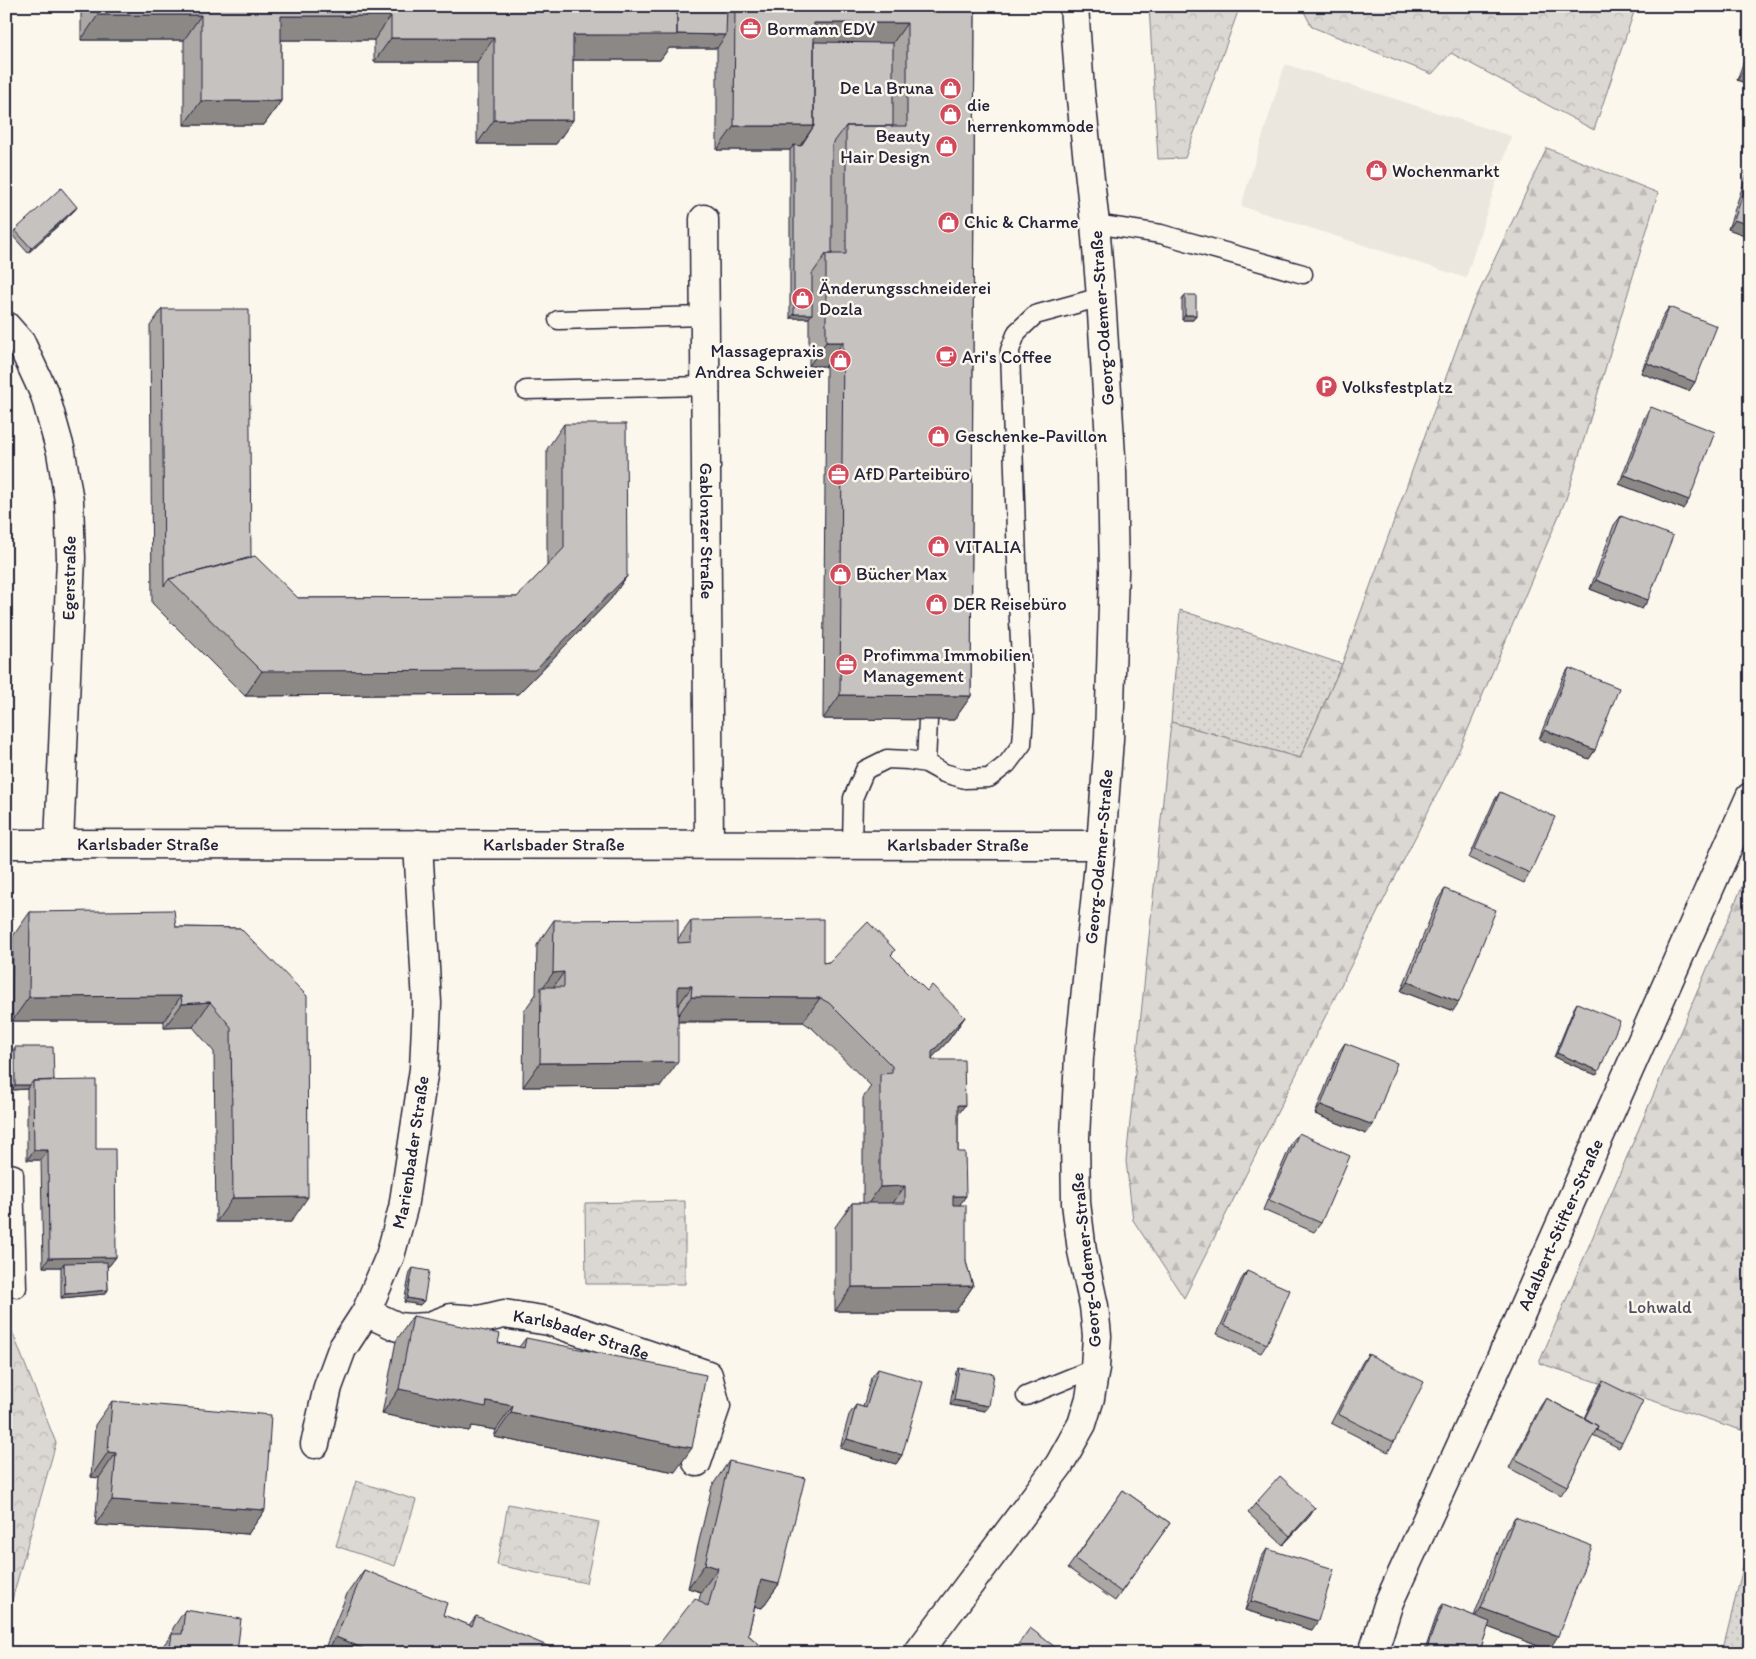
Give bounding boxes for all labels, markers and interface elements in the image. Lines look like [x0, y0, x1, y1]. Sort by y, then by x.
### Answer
office icon: Bormann EDV [739, 17, 763, 41]
place label: Bormann EDV [767, 18, 876, 40]
shop icon: De La Bruna [938, 76, 962, 100]
place label: De La Bruna [840, 77, 935, 99]
place label: die herrenkommode [967, 94, 1094, 137]
shop icon: die herrenkommode [939, 103, 963, 127]
place label: Beauty Hair Design [840, 125, 931, 168]
shop icon: Beauty Hair Design [934, 134, 958, 158]
shop icon: Wochenmarkt [1364, 159, 1388, 183]
place label: Wochenmarkt [1392, 160, 1500, 182]
shop icon: Chic & Charme [936, 210, 960, 234]
place label: Chic & Charme [964, 211, 1079, 233]
street label: Georg-Odemer-Straße [1085, 230, 1119, 406]
place label: Änderungsschneiderei Dozla [819, 277, 991, 320]
shop icon: Änderungsschneiderei Dozla [791, 286, 815, 310]
place label: Massagepraxis Andrea Schweier [695, 340, 825, 383]
cafe icon: Ari's Coffee [934, 345, 958, 369]
place label: Ari's Coffee [962, 346, 1052, 368]
shop icon: Massagepraxis Andrea Schweier [828, 349, 852, 373]
parking icon: Volksfestplatz [1314, 375, 1338, 399]
place label: Volksfestplatz [1342, 376, 1453, 398]
shop icon: Geschenke-Pavillon [927, 424, 951, 448]
place label: Geschenke-Pavillon [955, 425, 1107, 447]
office icon: AfD Parteibüro [826, 462, 850, 486]
street label: Gablonzer Straße [695, 463, 718, 599]
place label: AfD Parteibüro [854, 463, 970, 485]
street label: Egerstraße [57, 535, 81, 621]
shop icon: VITALIA [927, 535, 951, 559]
place label: VITALIA [955, 536, 1022, 558]
shop icon: Bücher Max [828, 562, 852, 586]
place label: Bücher Max [856, 563, 947, 585]
shop icon: DER Reisebüro [925, 592, 949, 616]
place label: DER Reisebüro [953, 593, 1067, 615]
place label: Profimma Immobilien Management [863, 644, 1032, 687]
office icon: Profimma Immobilien Management [835, 653, 859, 677]
street label: Georg-Odemer-Straße [1080, 768, 1118, 945]
street label: Karlsbader Straße [77, 833, 219, 855]
street label: Karlsbader Straße [483, 833, 625, 856]
street label: Karlsbader Straße [887, 834, 1029, 856]
street label: Marienbader Straße [387, 1074, 434, 1231]
street label: Adalbert-Stifter-Straße [1513, 1135, 1608, 1314]
street label: Georg-Odemer-Straße [1066, 1172, 1106, 1348]
park label: Lohwald [1628, 1296, 1692, 1318]
street label: Karlsbader Straße [511, 1305, 652, 1365]

